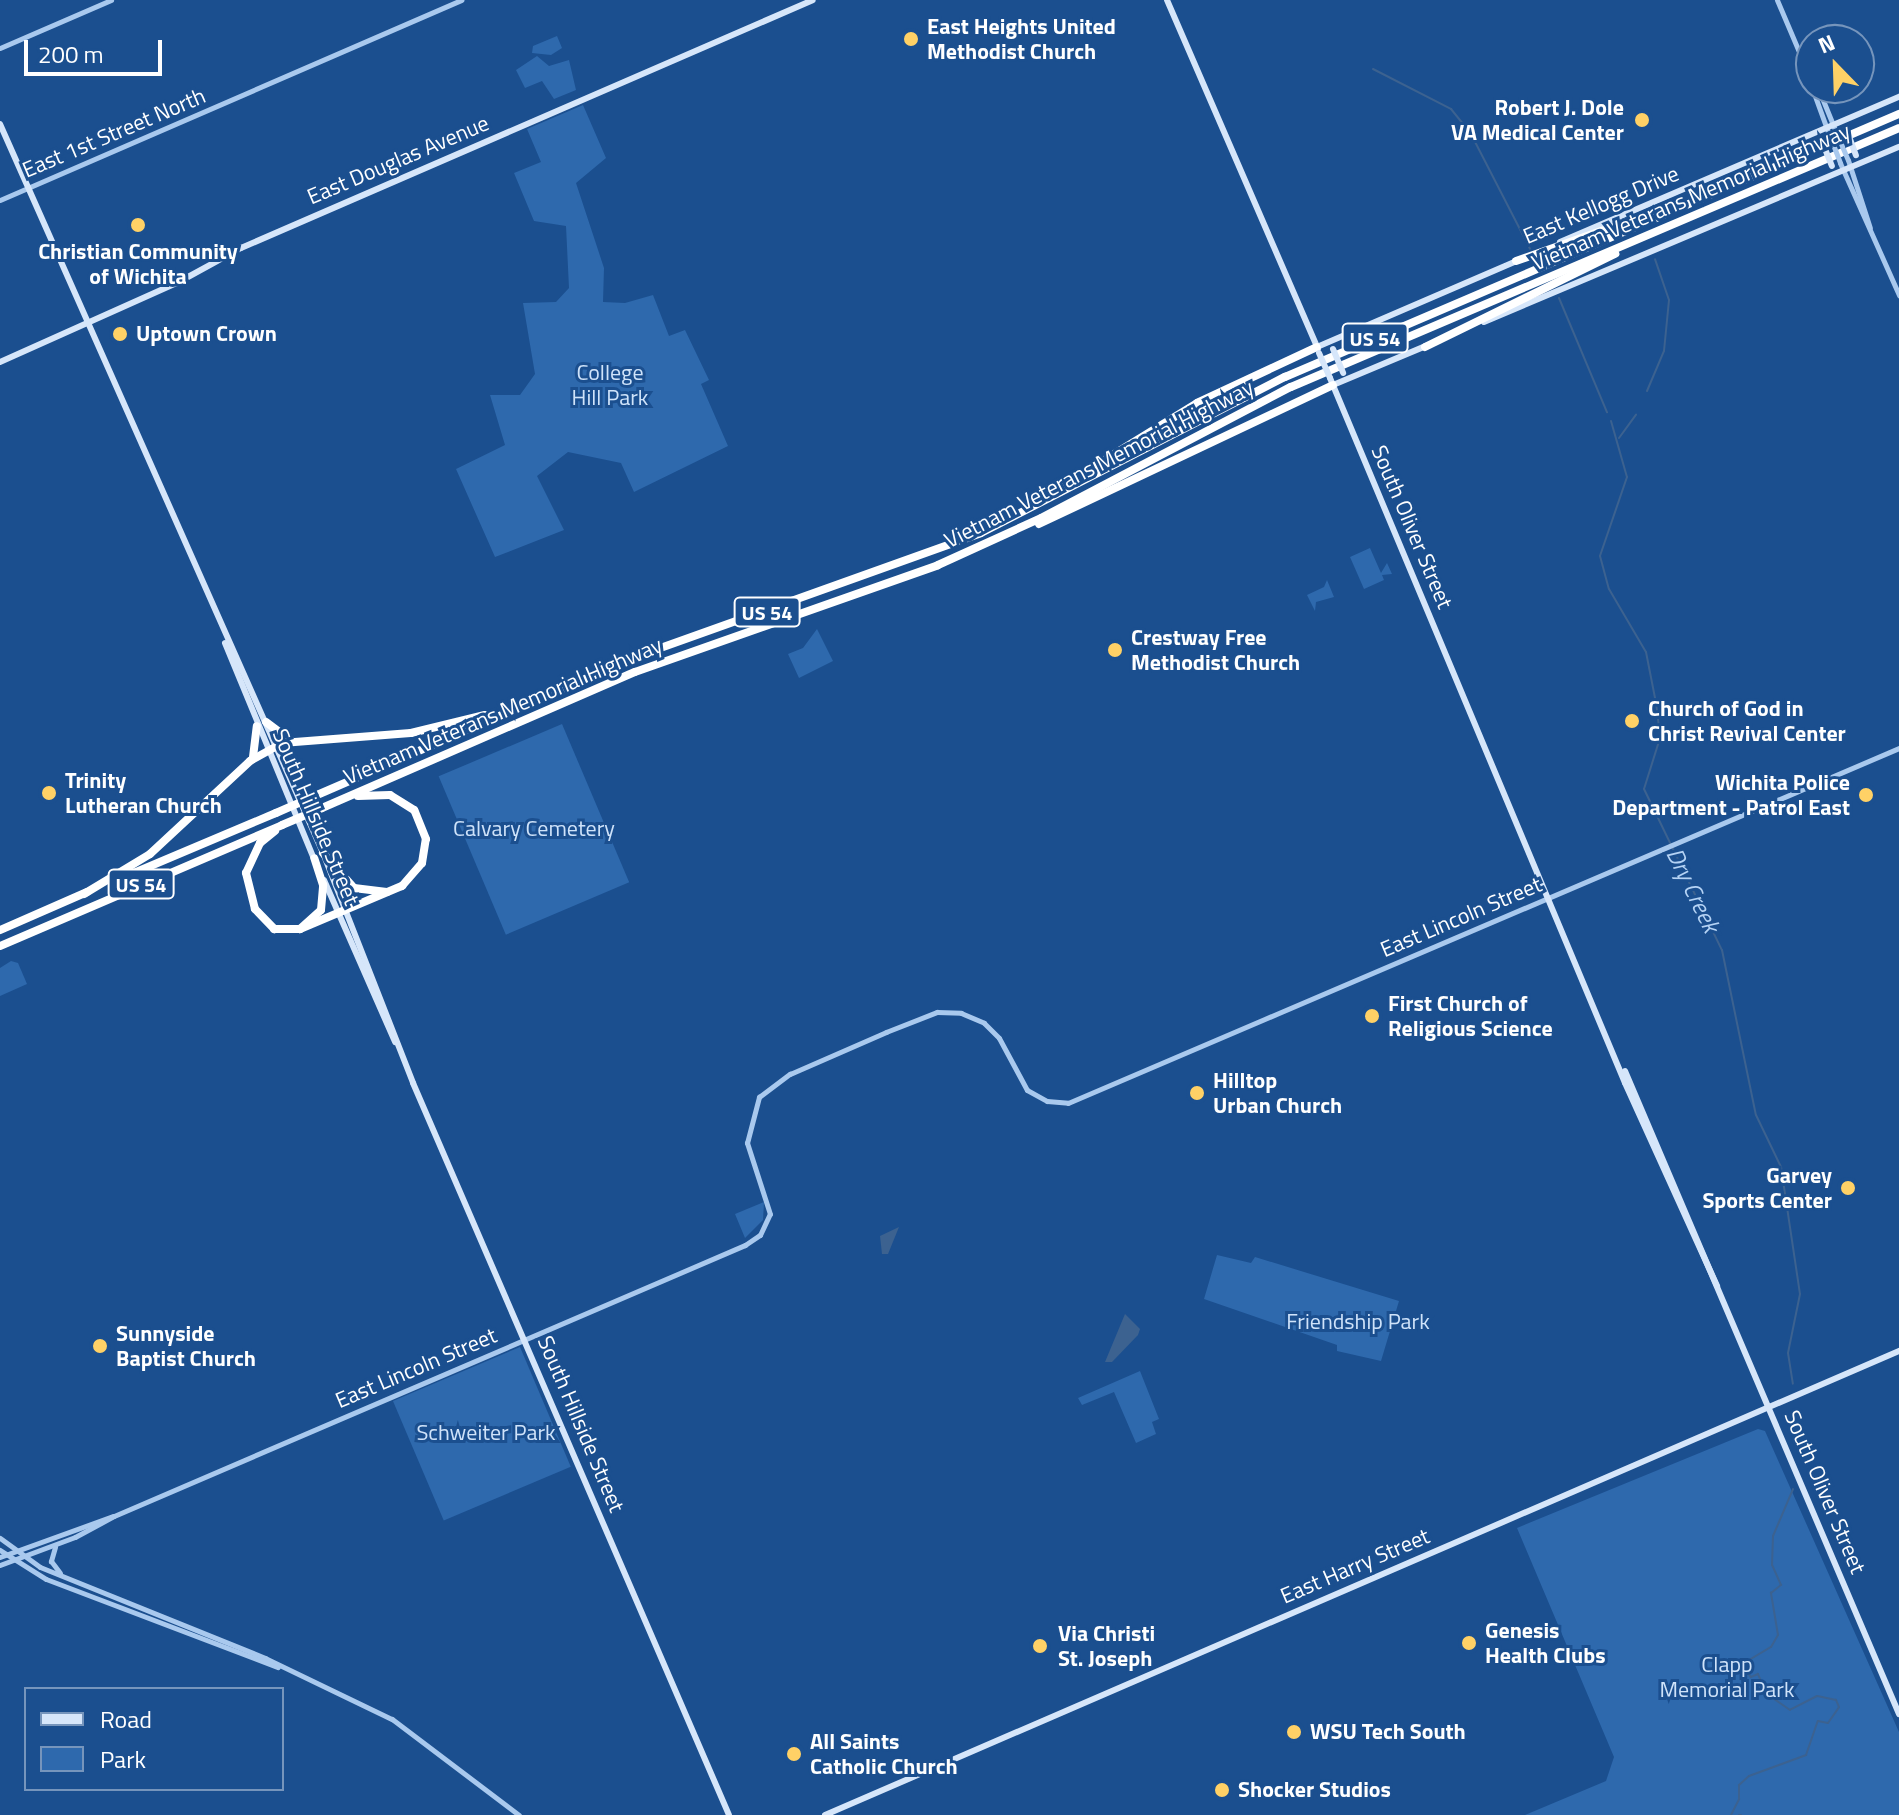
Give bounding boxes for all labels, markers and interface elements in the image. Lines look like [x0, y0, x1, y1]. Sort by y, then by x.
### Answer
place label: East Heights United Methodist Church [927, 13, 1116, 64]
scale bar [28, 24, 166, 74]
north arrow [1795, 24, 1875, 104]
text: N [1813, 25, 1840, 62]
marker: East Heights United Methodist Church [902, 30, 920, 48]
text: 200 m [38, 36, 104, 72]
street label: East 1st Street North [19, 83, 209, 183]
place label: Robert J. Dole VA Medical Center [1451, 94, 1624, 146]
marker: Robert J. Dole VA Medical Center [1631, 109, 1653, 131]
street label: East Douglas Avenue [303, 110, 493, 210]
street label: Vietnam Veterans Memorial Highway [1528, 118, 1854, 276]
street label: East Kellogg Drive [1519, 160, 1683, 250]
marker: Christian Community of Wichita [129, 216, 147, 234]
place label: Christian Community of Wichita [38, 238, 238, 290]
place label: Uptown Crown [136, 321, 277, 347]
road number: US 54 [1341, 322, 1409, 354]
marker: Uptown Crown [111, 325, 129, 343]
park label: College Hill Park [572, 359, 648, 410]
street label: Vietnam Veterans Memorial Highway [940, 374, 1258, 554]
street label: South Oliver Street [1366, 441, 1458, 613]
road number: US 54 [733, 596, 801, 628]
place label: Crestway Free Methodist Church [1131, 624, 1300, 676]
street label: Vietnam Veterans Memorial Highway [340, 632, 666, 790]
marker: Crestway Free Methodist Church [1106, 641, 1124, 659]
place label: Church of God in Christ Revival Center [1648, 695, 1846, 746]
marker: Church of God in Christ Revival Center [1623, 712, 1641, 730]
street label: South Hillside Street [267, 725, 365, 909]
place label: Trinity Lutheran Church [65, 767, 222, 818]
place label: Wichita Police Department - Patrol East [1612, 769, 1850, 820]
marker: Trinity Lutheran Church [40, 784, 58, 802]
marker: Wichita Police Department - Patrol East [1857, 786, 1875, 804]
park label: Calvary Cemetery [453, 816, 615, 842]
water label: Dry Creek [1660, 843, 1726, 937]
road number: US 54 [107, 868, 175, 900]
street label: East Lincoln Street [1376, 871, 1546, 963]
place label: First Church of Religious Science [1388, 990, 1553, 1042]
marker: First Church of Religious Science [1363, 1007, 1381, 1025]
place label: Hilltop Urban Church [1213, 1067, 1342, 1118]
marker: Hilltop Urban Church [1188, 1084, 1206, 1102]
place label: Garvey Sports Center [1702, 1162, 1832, 1214]
marker: Garvey Sports Center [1839, 1179, 1857, 1197]
park label: Friendship Park [1286, 1309, 1430, 1335]
place label: Sunnyside Baptist Church [116, 1320, 256, 1372]
street label: East Lincoln Street [331, 1322, 501, 1414]
street label: South Hillside Street [532, 1332, 630, 1516]
marker: Sunnyside Baptist Church [91, 1337, 109, 1355]
street label: South Oliver Street [1779, 1406, 1871, 1578]
park label: Schweiter Park [416, 1420, 556, 1446]
street label: East Harry Street [1277, 1523, 1433, 1609]
place label: Genesis Health Clubs [1485, 1617, 1606, 1668]
place label: Via Christi St. Joseph [1058, 1620, 1155, 1672]
marker: Genesis Health Clubs [1460, 1634, 1478, 1652]
marker: Via Christi St. Joseph [1029, 1635, 1051, 1657]
park label: Clapp Memorial Park [1660, 1651, 1794, 1702]
legend [24, 1687, 284, 1791]
text: Road [100, 1701, 152, 1737]
place label: WSU Tech South [1310, 1719, 1466, 1745]
marker: WSU Tech South [1285, 1723, 1303, 1741]
place label: All Saints Catholic Church [810, 1728, 958, 1780]
text: Park [100, 1741, 146, 1777]
marker: All Saints Catholic Church [785, 1745, 803, 1763]
place label: Shocker Studios [1238, 1777, 1391, 1803]
marker: Shocker Studios [1213, 1781, 1231, 1799]

